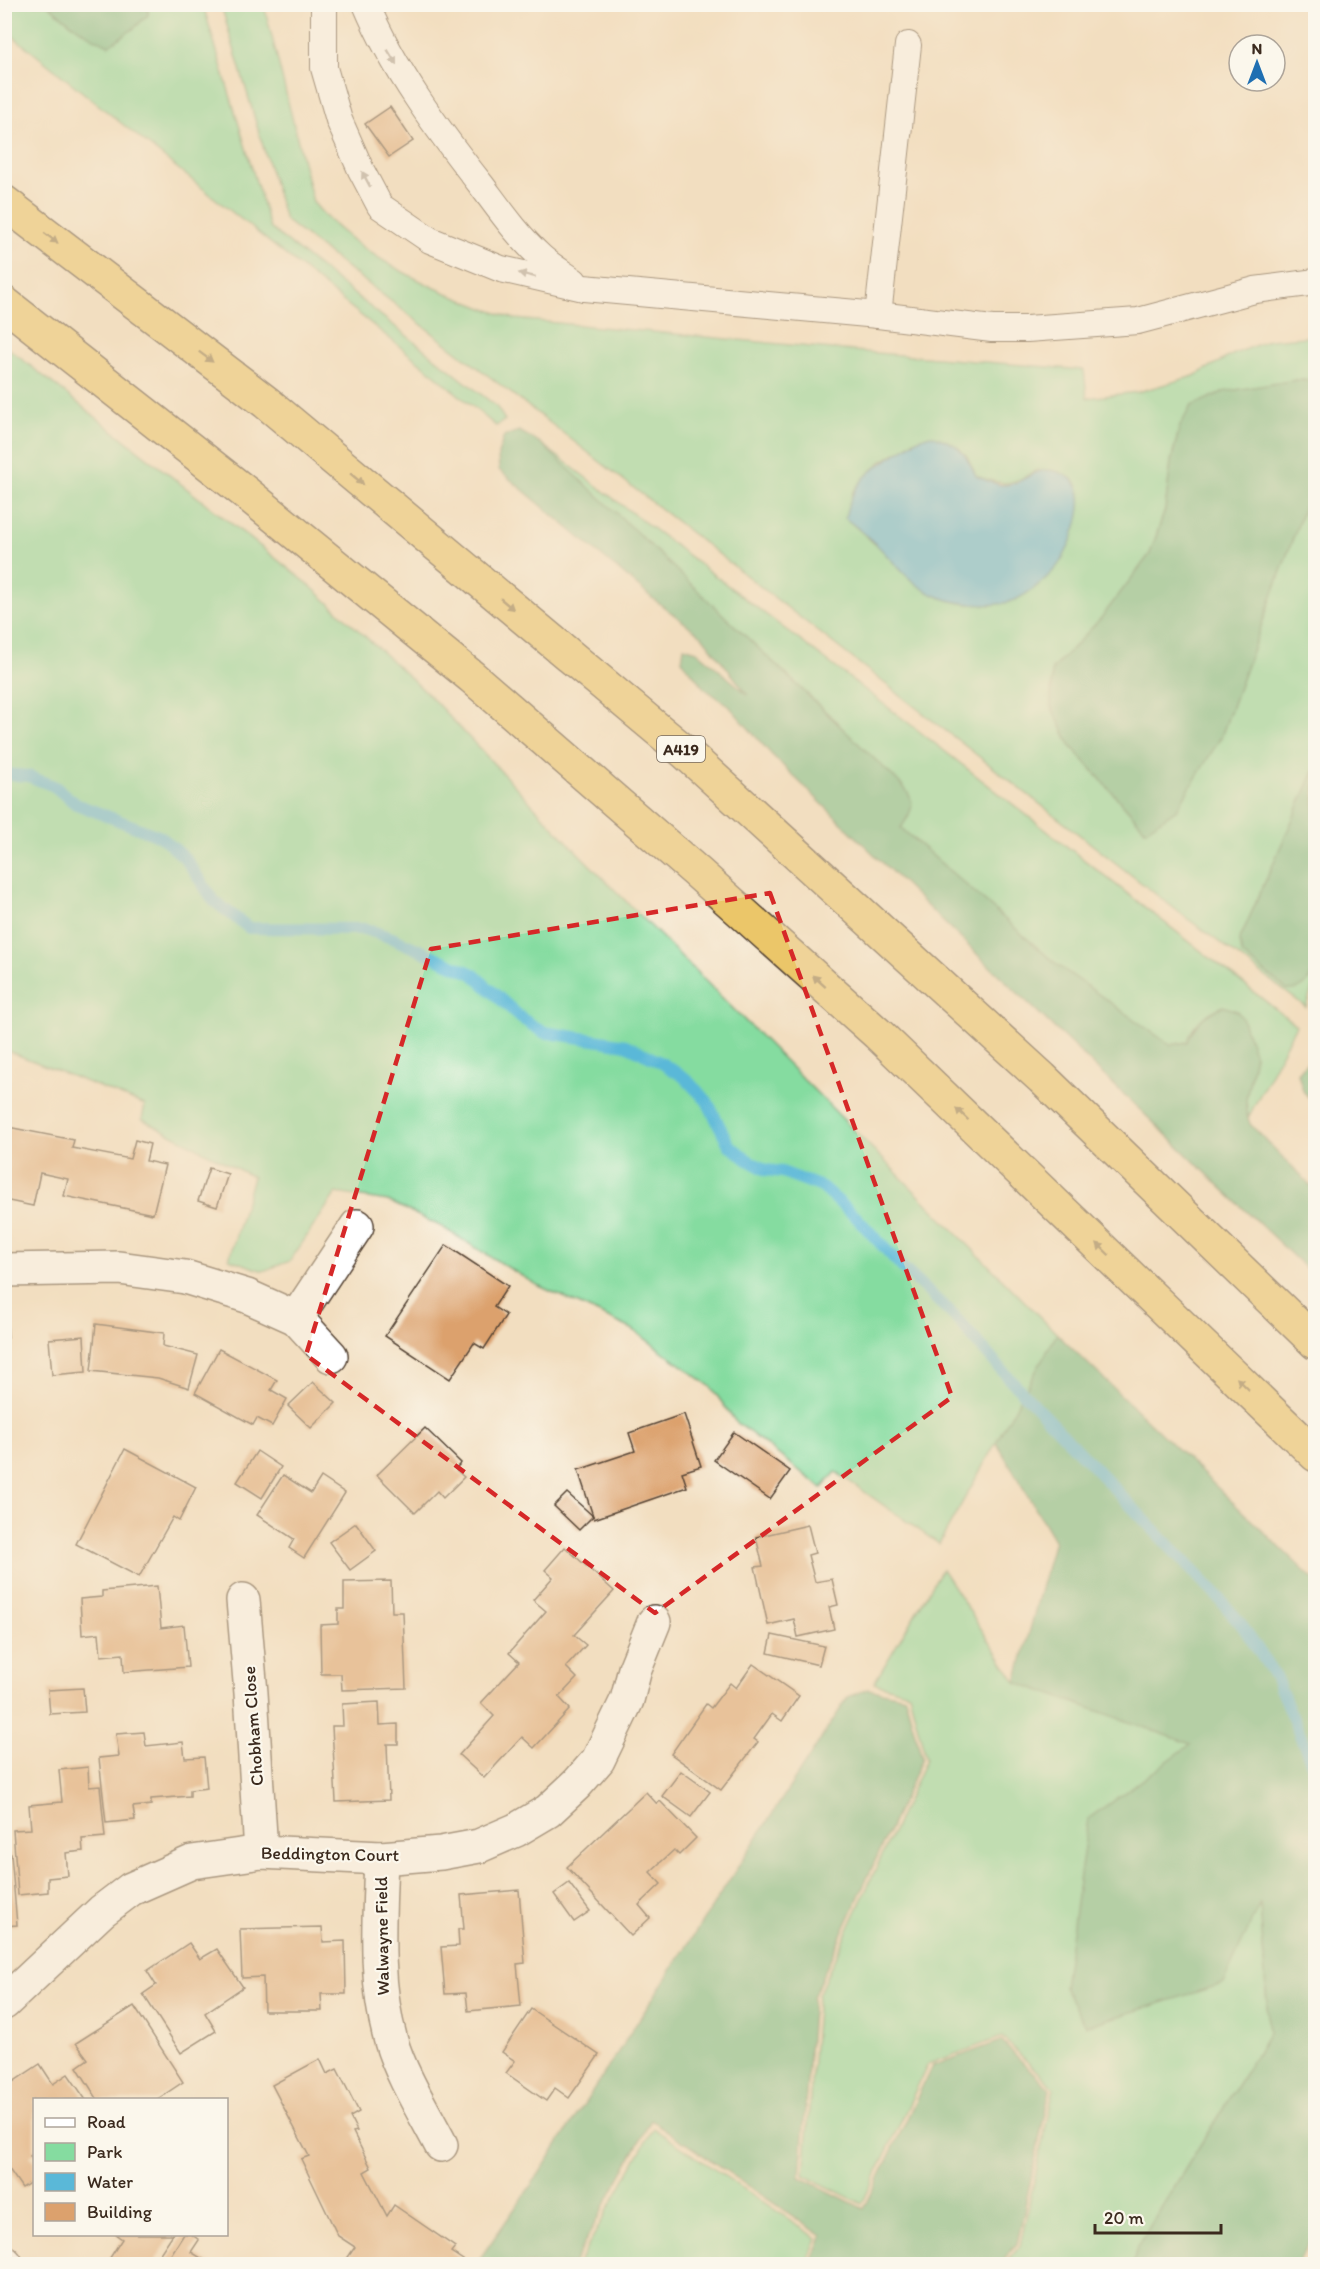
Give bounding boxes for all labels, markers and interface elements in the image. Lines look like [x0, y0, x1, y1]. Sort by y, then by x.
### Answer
north arrow [1227, 33, 1287, 93]
text: N [1252, 39, 1262, 58]
one-way arrow [387, 49, 397, 66]
one-way arrow [361, 170, 371, 187]
one-way arrow [43, 232, 59, 244]
one-way arrow [517, 270, 536, 279]
one-way arrow [198, 350, 213, 362]
one-way arrow [349, 472, 364, 485]
one-way arrow [499, 597, 514, 610]
road number: A419 [657, 736, 705, 762]
one-way arrow [812, 974, 827, 988]
one-way arrow [955, 1107, 970, 1121]
one-way arrow [1096, 1243, 1111, 1256]
one-way arrow [1237, 1378, 1251, 1392]
street label: Chobham Close [238, 1665, 268, 1787]
street label: Beddington Court [261, 1842, 400, 1866]
street label: Walwayne Field [370, 1876, 394, 1996]
legend [33, 2098, 228, 2236]
text: Road [87, 2111, 126, 2133]
text: Park [87, 2141, 122, 2163]
text: Water [87, 2171, 133, 2193]
scale bar [1095, 2197, 1221, 2235]
text: Building [87, 2201, 153, 2223]
text: 20 m [1104, 2207, 1144, 2229]

